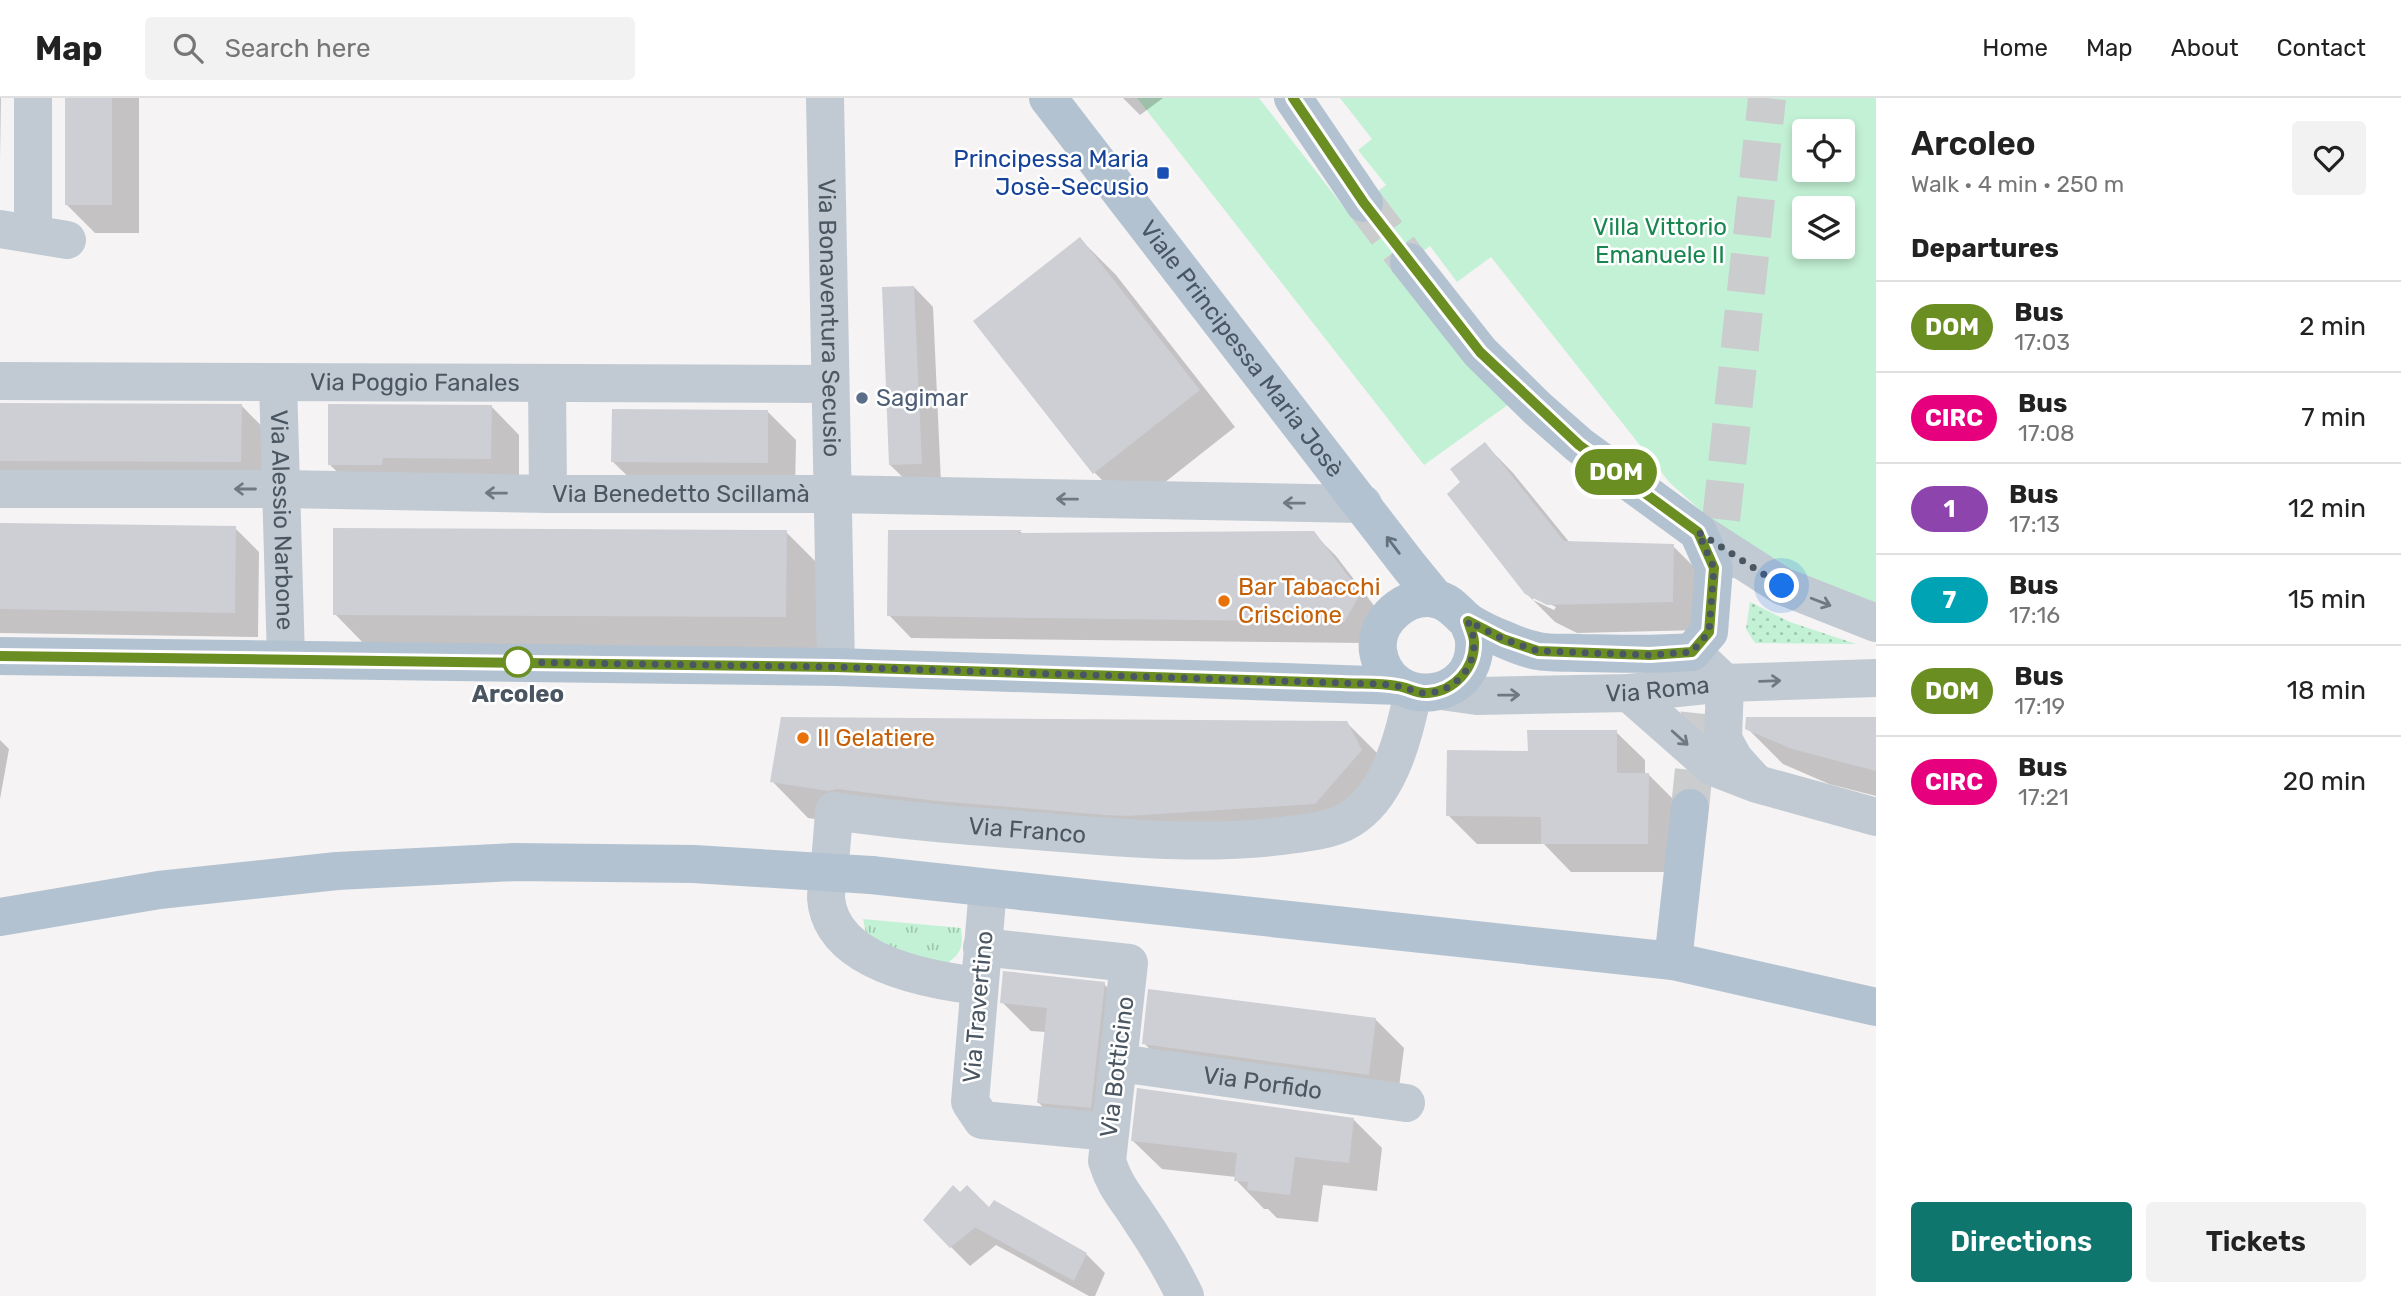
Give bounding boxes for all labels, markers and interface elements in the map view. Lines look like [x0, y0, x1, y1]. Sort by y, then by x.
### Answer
search box [145, 17, 635, 80]
text: Map [35, 29, 103, 68]
icon: search [169, 29, 207, 67]
text: Search here [225, 33, 370, 64]
text: Home [1982, 34, 2048, 62]
text: Map [2086, 34, 2133, 62]
text: About [2171, 34, 2239, 62]
text: Contact [2277, 34, 2366, 62]
map controls [1792, 119, 1855, 259]
button: locate [1792, 119, 1855, 182]
button: heart [2292, 121, 2366, 195]
text: Arcoleo [1911, 124, 2036, 163]
place label: Principessa Maria Josè-Secusio [953, 145, 1149, 201]
marker: Principessa Maria Josè-Secusio [1155, 165, 1171, 181]
text: Walk · 4 min · 250 m [1911, 170, 2124, 198]
street label: Via Bonaventura Secusio [813, 178, 846, 457]
button: layers [1792, 196, 1855, 259]
park label: Villa Vittorio Emanuele II [1593, 213, 1727, 269]
street label: Viale Principessa Maria Josè [1134, 215, 1349, 483]
text: Departures [1911, 233, 2059, 264]
text: Bus [2014, 297, 2064, 328]
text: 2 min [2299, 311, 2366, 342]
text: DOM [1925, 313, 1979, 341]
text: 17:03 [2014, 328, 2070, 356]
street label: Via Poggio Fanales [310, 368, 520, 397]
place label: Sagimar [876, 384, 968, 412]
text: Bus [2018, 388, 2067, 419]
marker: Sagimar [854, 390, 870, 406]
text: 7 min [2301, 402, 2366, 433]
text: CIRC [1925, 404, 1983, 432]
street label: Via Alessio Narbone [265, 409, 299, 631]
text: 17:08 [2018, 419, 2075, 447]
line badge: DOM [1576, 449, 1656, 495]
text: DOM [1589, 458, 1643, 486]
text: Bus [2009, 479, 2058, 510]
street label: Via Benedetto Scillamà [552, 480, 810, 508]
one-way arrow [233, 482, 256, 496]
one-way arrow [485, 487, 508, 500]
one-way arrow [1056, 492, 1079, 506]
text: 12 min [2288, 493, 2366, 524]
text: 1 [1944, 495, 1955, 523]
one-way arrow [1283, 496, 1306, 510]
text: 17:13 [2009, 510, 2060, 538]
one-way arrow [1386, 537, 1401, 555]
your location [1764, 568, 1799, 603]
text: Bus [2009, 570, 2058, 601]
place label: Bar Tabacchi Criscione [1238, 573, 1381, 629]
text: 15 min [2288, 584, 2366, 615]
text: 7 [1943, 586, 1956, 614]
marker: Bar Tabacchi Criscione [1216, 593, 1232, 609]
one-way arrow [1809, 596, 1831, 609]
text: 17:16 [2009, 601, 2060, 629]
marker: Arcoleo [503, 647, 533, 677]
text: Bus [2014, 661, 2064, 692]
street label: Via Roma [1605, 671, 1711, 707]
one-way arrow [1758, 674, 1781, 688]
text: 18 min [2287, 675, 2366, 706]
text: DOM [1925, 677, 1979, 705]
place label: Arcoleo [472, 680, 564, 708]
one-way arrow [1497, 688, 1520, 702]
text: 17:19 [2014, 692, 2065, 720]
place label: Il Gelatiere [817, 724, 935, 752]
marker: Il Gelatiere [795, 730, 811, 746]
one-way arrow [1671, 730, 1688, 747]
text: Bus [2018, 752, 2067, 783]
text: 20 min [2283, 766, 2366, 797]
text: CIRC [1925, 768, 1983, 796]
text: 17:21 [2018, 783, 2069, 811]
street label: Via Franco [967, 812, 1087, 849]
street label: Via Travertino [957, 930, 999, 1084]
street label: Via Botticino [1094, 995, 1140, 1139]
street label: Via Porfido [1201, 1061, 1324, 1105]
button: Directions [1911, 1202, 2132, 1282]
button: Tickets [2146, 1202, 2366, 1282]

